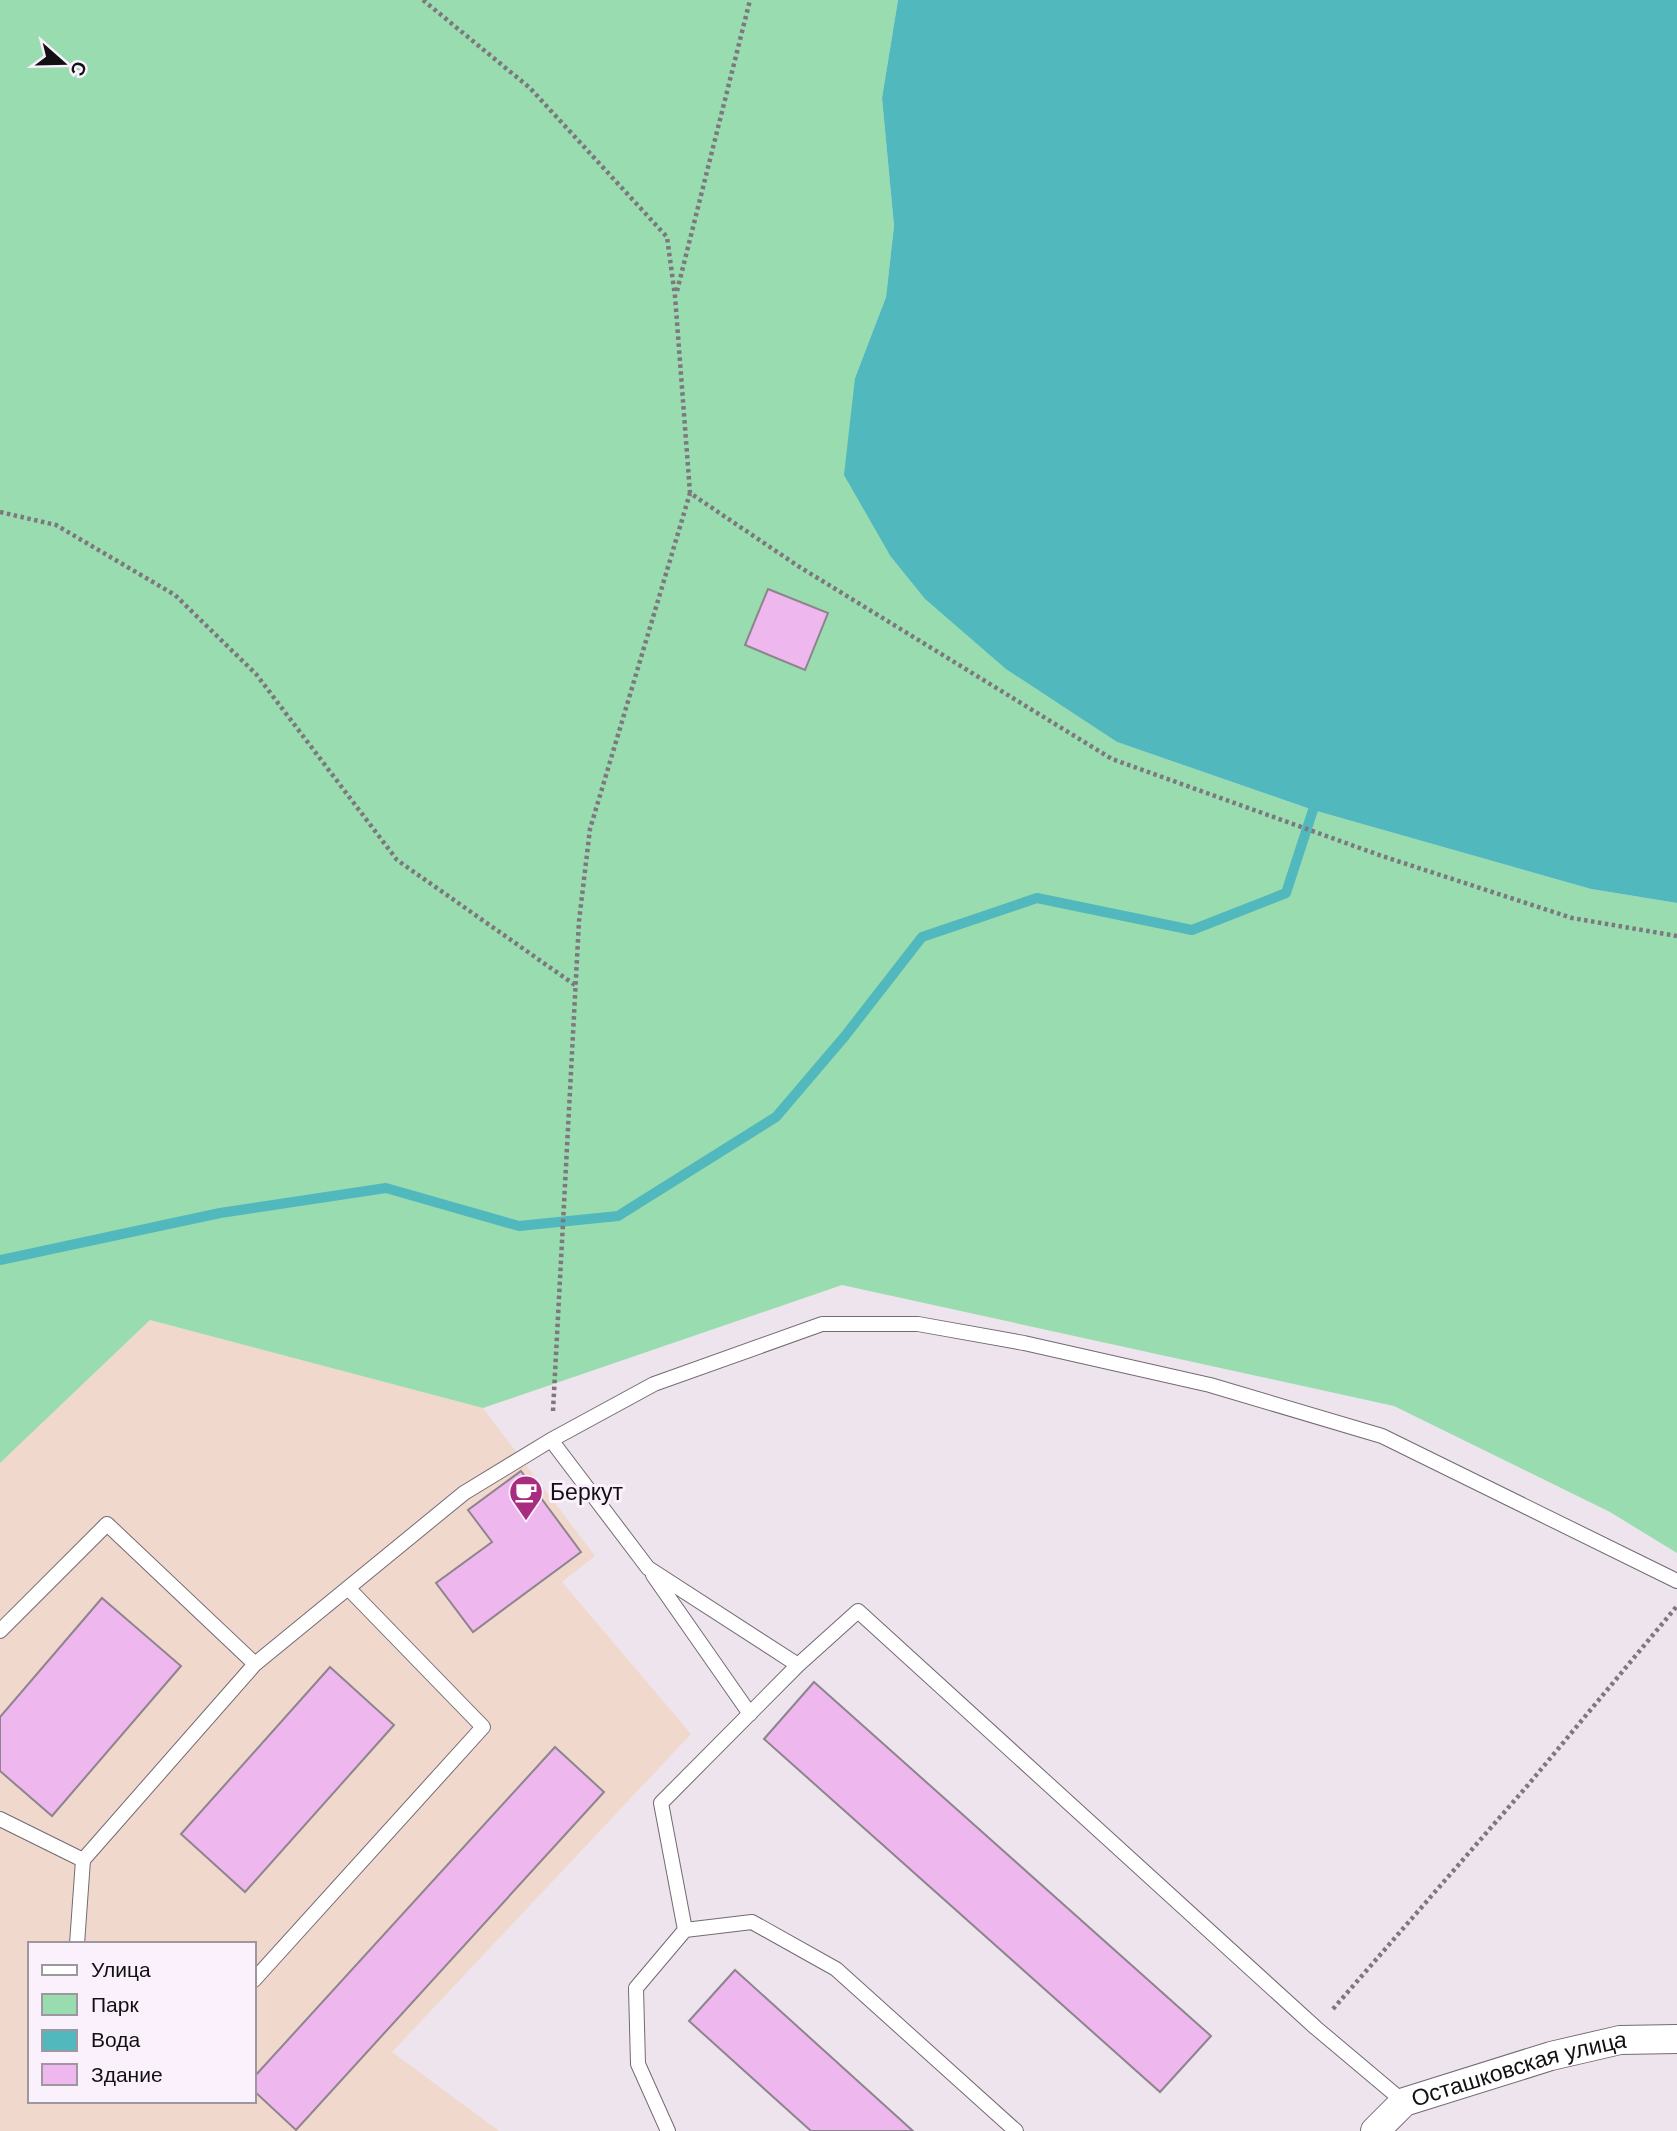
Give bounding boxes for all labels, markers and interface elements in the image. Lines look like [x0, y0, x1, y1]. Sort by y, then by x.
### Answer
north arrow [28, 28, 98, 98]
text: С [66, 59, 91, 79]
cafe icon: Беркут [507, 1473, 545, 1522]
place label: Беркут [550, 1479, 623, 1505]
legend [28, 1942, 256, 2103]
text: Улица [91, 1958, 151, 1981]
text: Парк [91, 1993, 139, 2016]
street label: Осташковская улица [1408, 2027, 1627, 2112]
text: Вода [91, 2028, 140, 2051]
text: Здание [91, 2063, 163, 2086]

